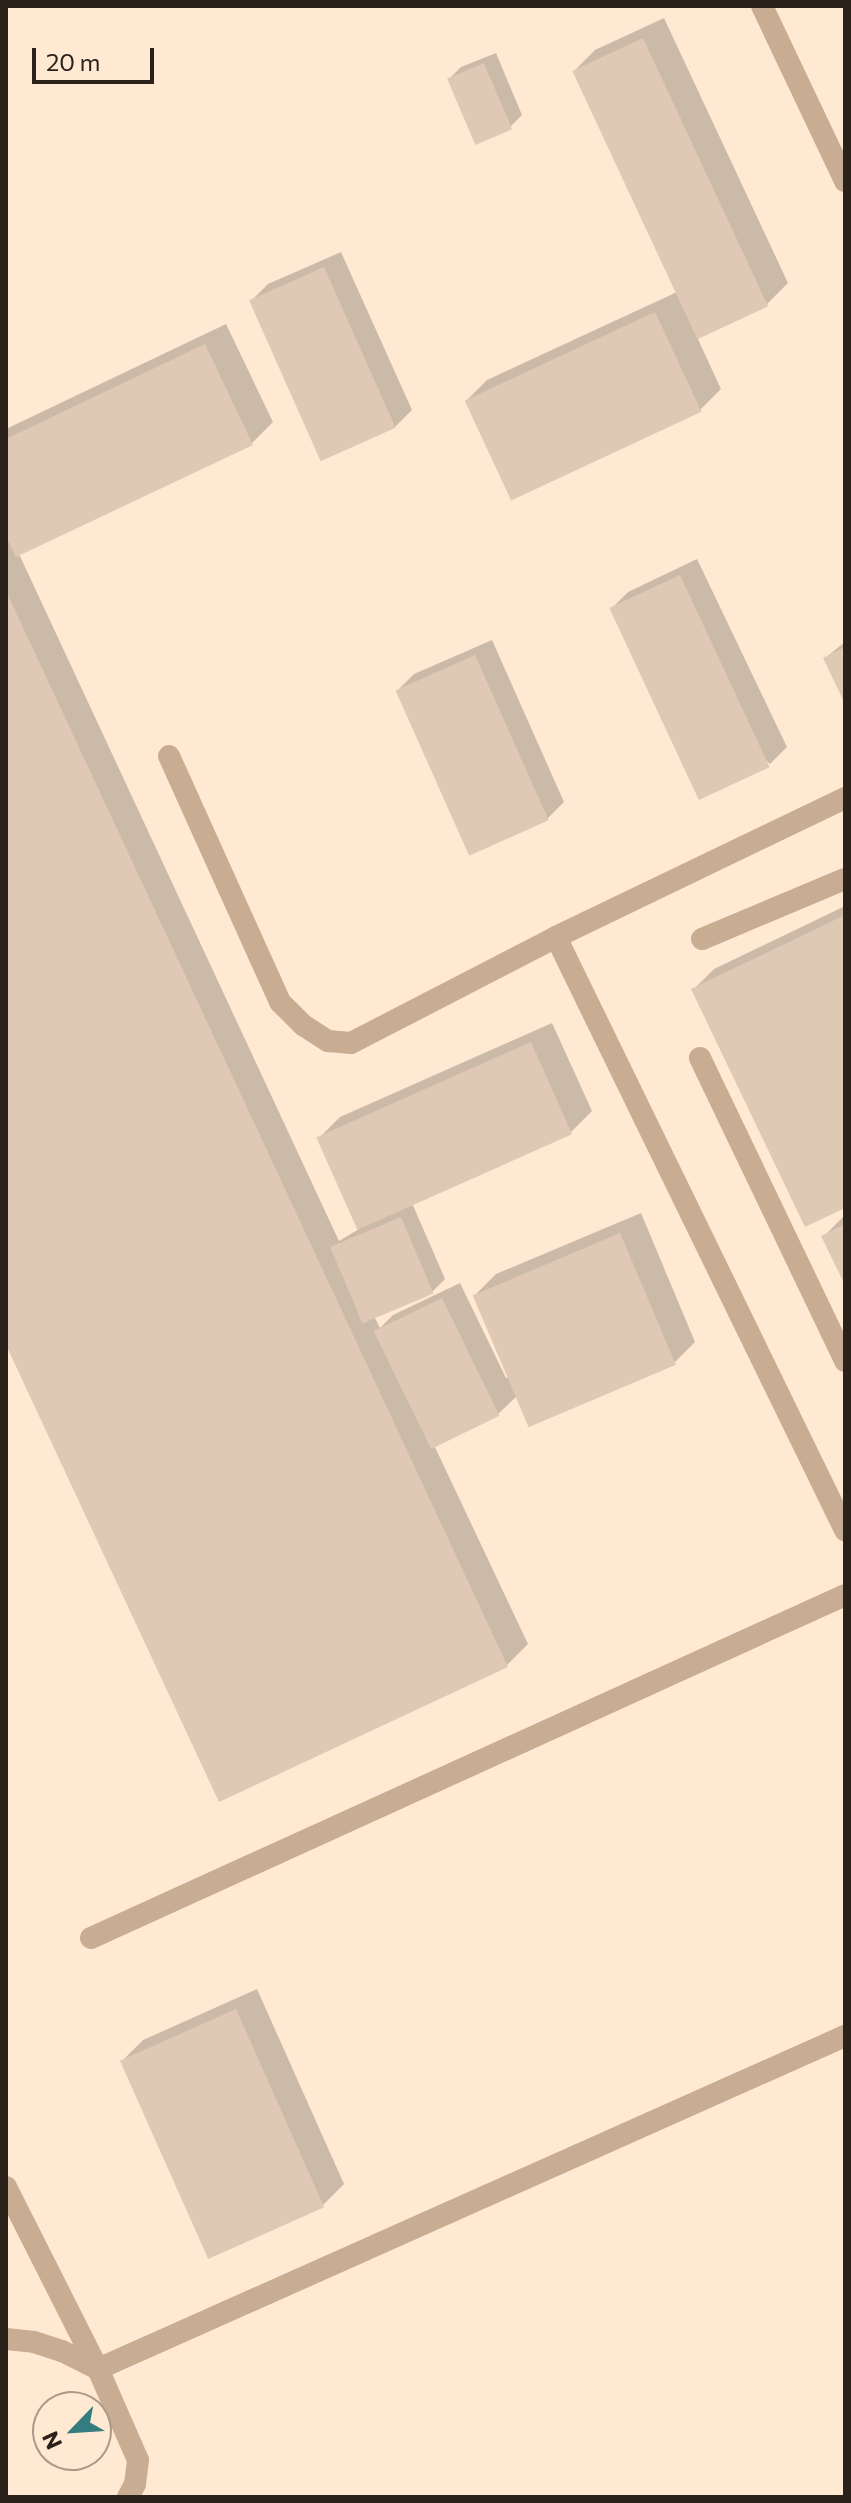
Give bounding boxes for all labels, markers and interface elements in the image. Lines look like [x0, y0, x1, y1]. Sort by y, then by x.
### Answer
scale bar [36, 32, 158, 82]
text: 20 m [46, 47, 100, 76]
north arrow [32, 2391, 112, 2471]
text: N [36, 2427, 67, 2454]

